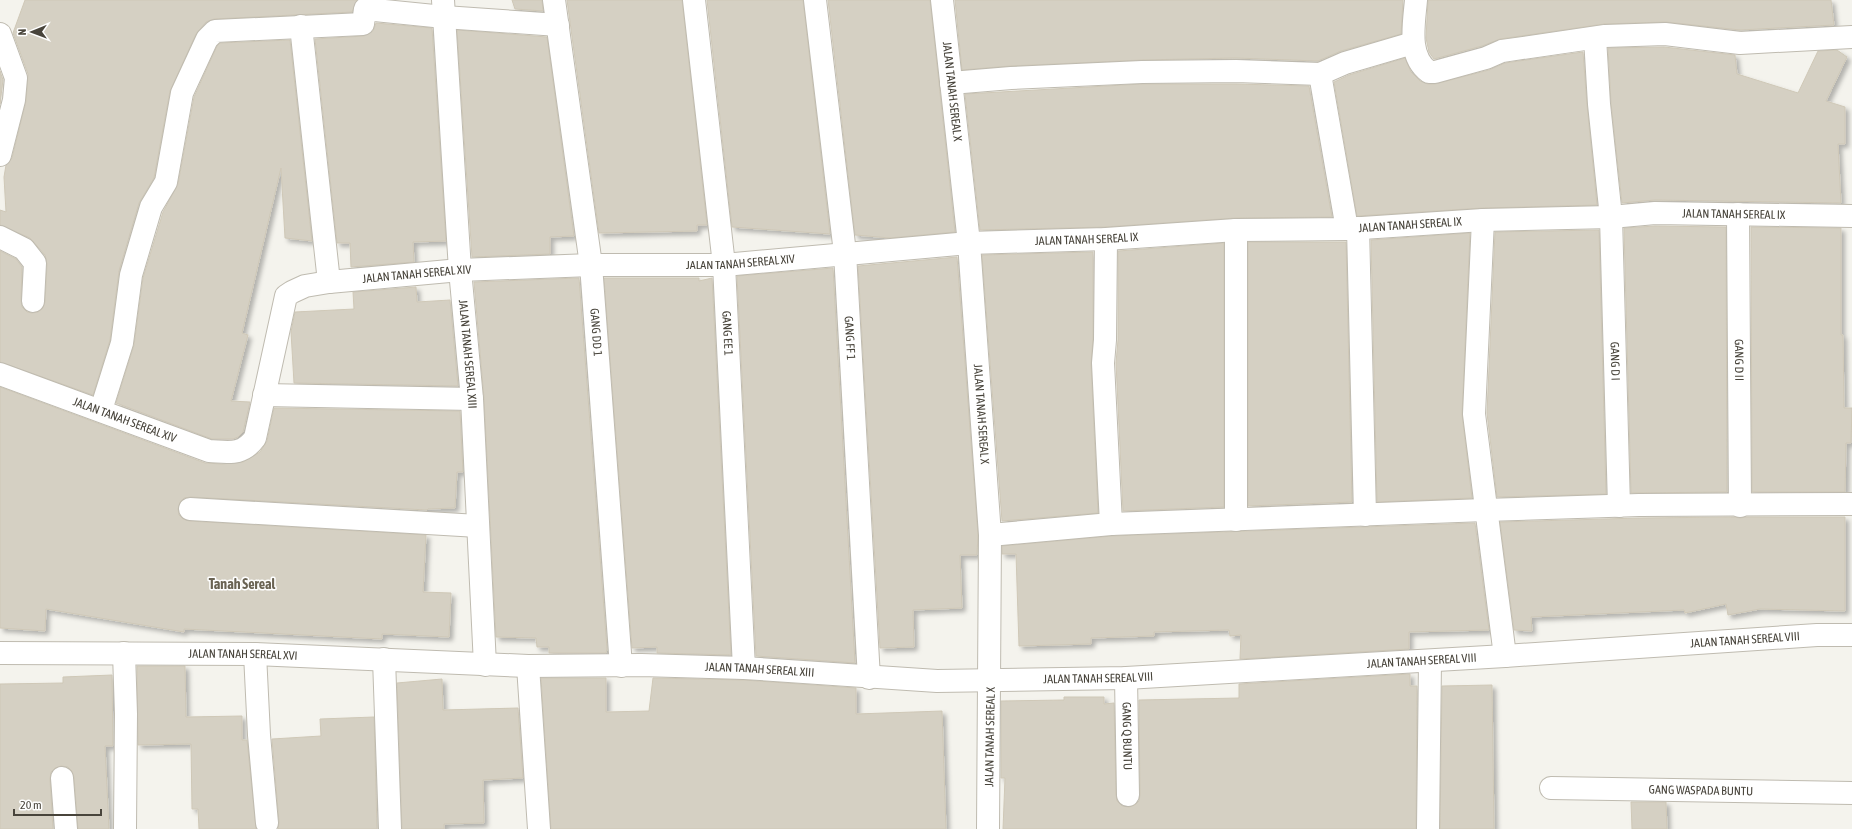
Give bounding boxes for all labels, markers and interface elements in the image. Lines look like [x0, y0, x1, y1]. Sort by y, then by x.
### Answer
north arrow [12, 12, 52, 52]
text: N [16, 29, 28, 36]
street label: JALAN TANAH SEREAL X [940, 41, 965, 143]
street label: JALAN TANAH SEREAL IX [1682, 206, 1786, 222]
street label: JALAN TANAH SEREAL IX [1358, 214, 1463, 235]
street label: JALAN TANAH SEREAL IX [1035, 230, 1139, 248]
street label: JALAN TANAH SEREAL XIV [686, 252, 796, 272]
street label: JALAN TANAH SEREAL XIV [362, 263, 472, 286]
street label: JALAN TANAH SEREAL XIII [456, 299, 479, 409]
street label: GANG DD 1 [587, 308, 605, 357]
street label: GANG EE 1 [719, 310, 736, 356]
street label: GANG FF 1 [842, 316, 858, 361]
street label: GANG D II [1732, 339, 1746, 381]
street label: GANG D I [1607, 342, 1623, 381]
street label: JALAN TANAH SEREAL X [971, 364, 992, 465]
street label: JALAN TANAH SEREAL XIV [71, 395, 179, 445]
district label: Tanah Sereal [209, 576, 276, 592]
street label: JALAN TANAH SEREAL VIII [1690, 629, 1800, 651]
street label: JALAN TANAH SEREAL XVI [188, 647, 298, 663]
street label: JALAN TANAH SEREAL VIII [1366, 651, 1477, 671]
street label: JALAN TANAH SEREAL XIII [705, 660, 815, 680]
street label: JALAN TANAH SEREAL VIII [1043, 669, 1154, 686]
street label: JALAN TANAH SEREAL X [982, 686, 998, 787]
street label: GANG Q BUNTU [1119, 702, 1135, 770]
street label: GANG WASPADA BUNTU [1649, 783, 1753, 798]
scale bar [14, 791, 101, 817]
text: 20 m [20, 798, 42, 812]

